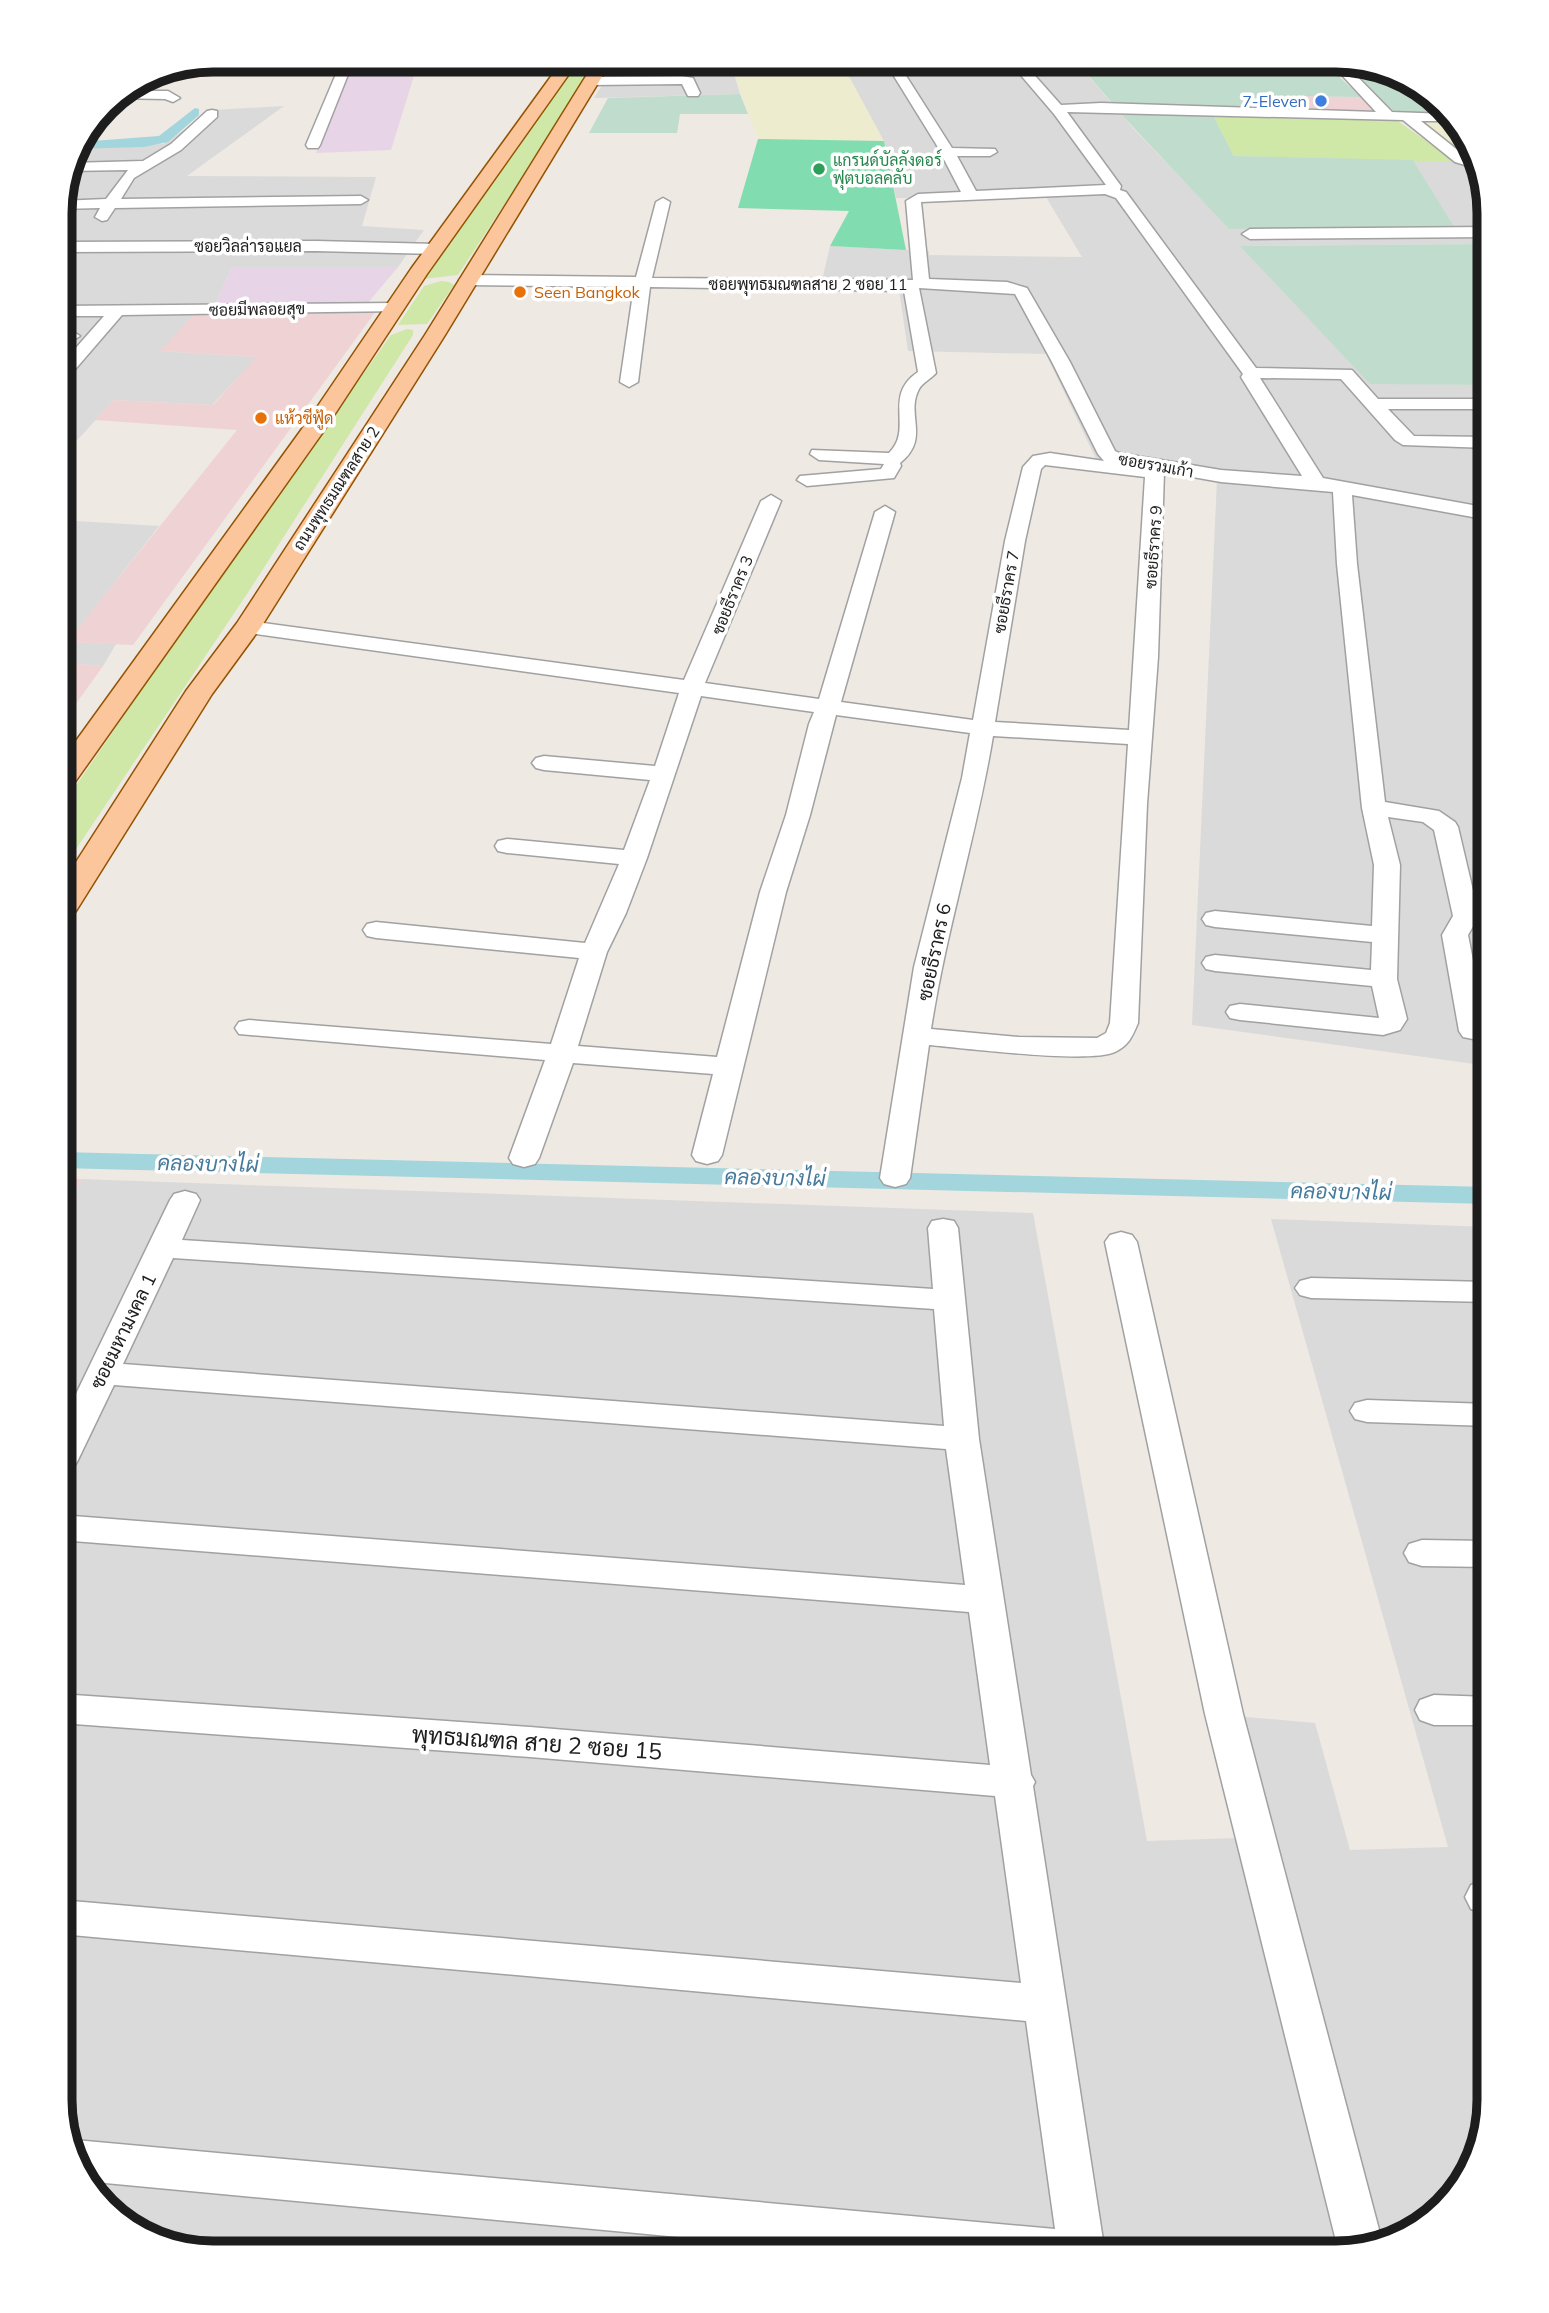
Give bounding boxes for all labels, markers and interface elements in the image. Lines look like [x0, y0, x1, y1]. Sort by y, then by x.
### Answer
place label: 7-Eleven [1242, 91, 1307, 111]
marker: 7-Eleven [1313, 93, 1329, 109]
place label: แกรนด์บัลลังดอร์ ฟุตบอลคลับ [833, 148, 942, 190]
marker: แกรนด์บัลลังดอร์ ฟุตบอลคลับ [811, 161, 827, 177]
street label: ซอยวิลล่ารอแยล [194, 236, 302, 256]
street label: ซอยพุทธมณฑลสาย 2 ซอย 11 [709, 274, 907, 296]
place label: Seen Bangkok [534, 282, 641, 302]
marker: Seen Bangkok [512, 284, 528, 300]
street label: ซอยมีพลอยสุข [209, 297, 305, 322]
place label: แห้วซีฟู้ด [275, 407, 333, 430]
marker: แห้วซีฟู้ด [253, 410, 269, 426]
street label: ถนนพุทธมณฑลสาย 2 [288, 422, 385, 555]
street label: ซอยรวมเก้า [1117, 449, 1195, 481]
street label: ซอยธีราคร 9 [1139, 504, 1166, 589]
street label: ซอยธีราคร 7 [988, 549, 1023, 635]
street label: ซอยธีราคร 3 [706, 552, 757, 638]
street label: ซอยธีราคร 6 [912, 901, 956, 1003]
water label: คลองบางไผ่ [157, 1149, 260, 1177]
water label: คลองบางไผ่ [724, 1163, 827, 1191]
water label: คลองบางไผ่ [1290, 1177, 1393, 1205]
street label: ซอยมหามงคล 1 [85, 1269, 161, 1393]
street label: พุทธมณฑล สาย 2 ซอย 15 [411, 1719, 663, 1768]

